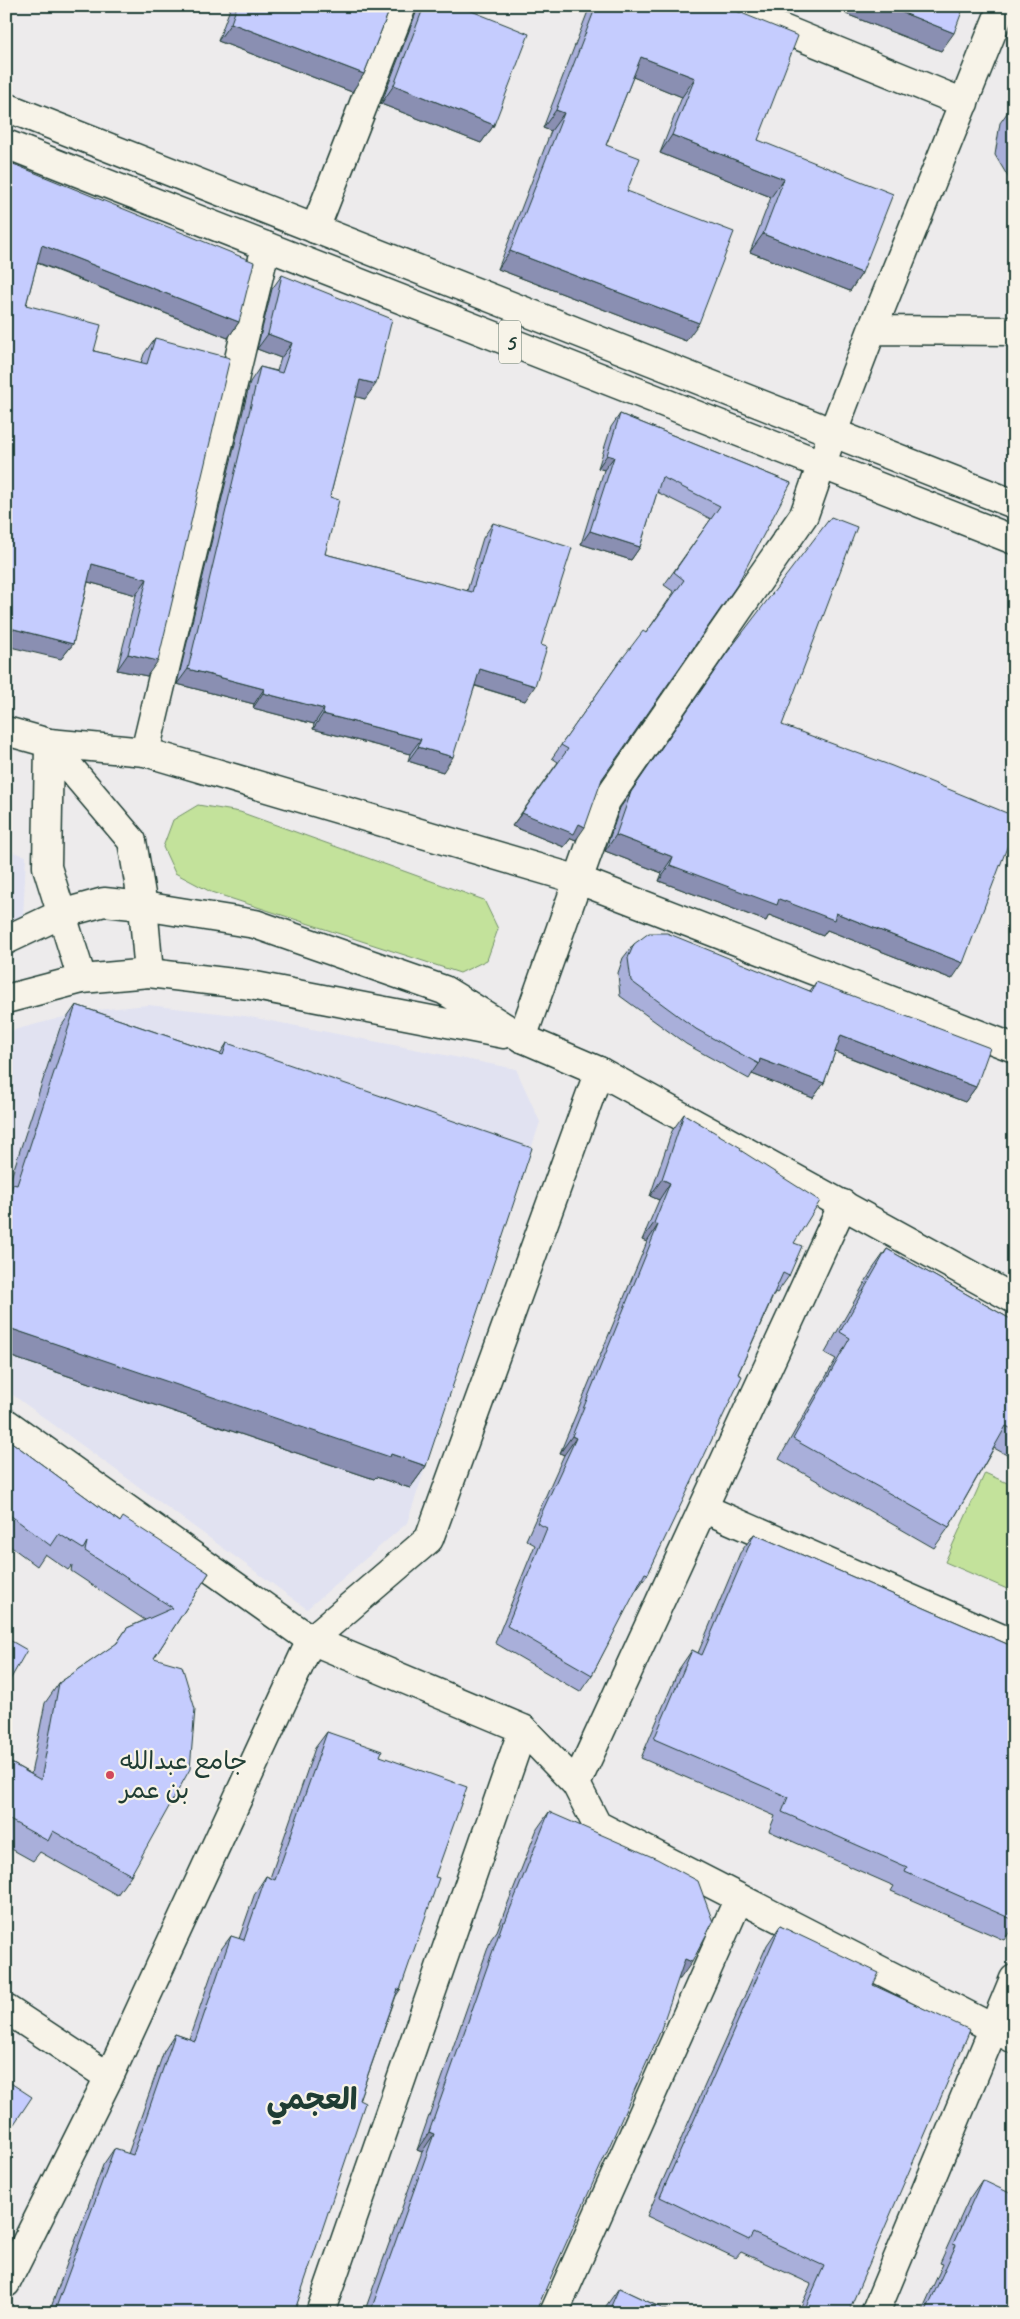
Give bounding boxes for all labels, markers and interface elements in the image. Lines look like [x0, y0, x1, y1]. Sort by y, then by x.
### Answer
road number: 5 [499, 321, 521, 364]
place label: جامع عبدالله بن عمر [118, 1745, 247, 1806]
marker: جامع عبدالله بن عمر [104, 1769, 116, 1781]
district label: العجمي [267, 2080, 357, 2125]

